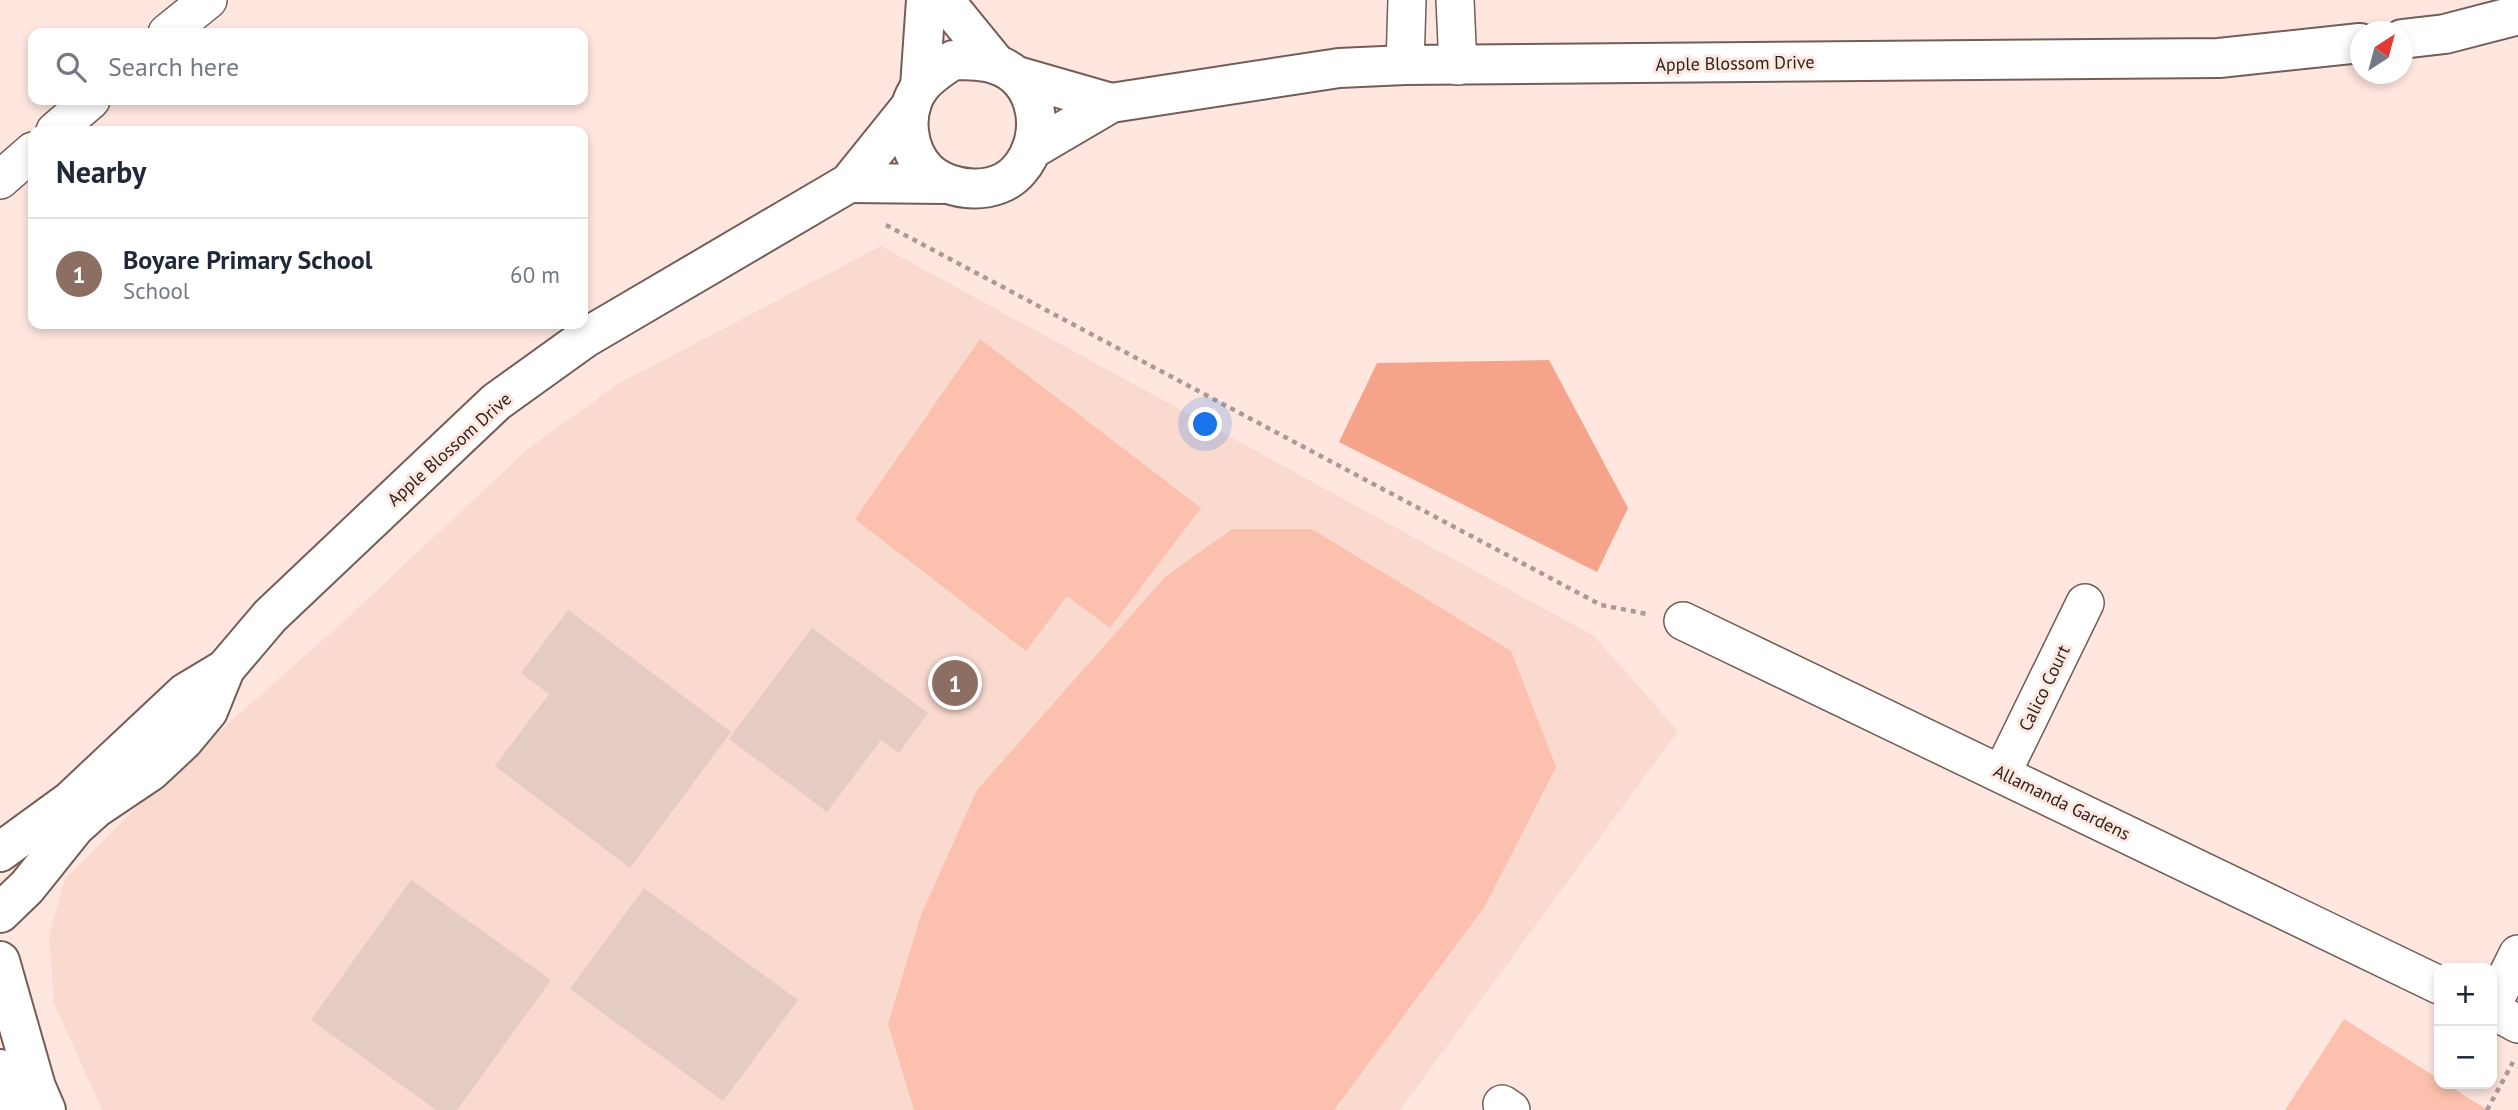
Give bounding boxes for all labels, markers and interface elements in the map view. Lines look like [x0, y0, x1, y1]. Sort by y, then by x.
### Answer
north arrow [2350, 21, 2413, 84]
search box [28, 28, 588, 105]
icon: search [52, 48, 90, 86]
text: Search here [108, 50, 239, 83]
street label: Apple Blossom Drive [1655, 50, 1815, 76]
text: Nearby [56, 152, 146, 191]
text: Boyare Primary School [123, 243, 372, 276]
text: 1 [72, 260, 86, 289]
text: 60 m [510, 260, 560, 289]
text: School [123, 276, 190, 305]
street label: Apple Blossom Drive [382, 387, 516, 511]
your location [1188, 407, 1222, 441]
street label: Calico Court [2013, 641, 2075, 735]
pin: 1 [932, 657, 978, 709]
street label: Allamanda Gardens [1990, 759, 2134, 845]
map controls [2434, 963, 2497, 1089]
button: + [2434, 963, 2497, 1026]
button: − [2434, 1026, 2497, 1089]

